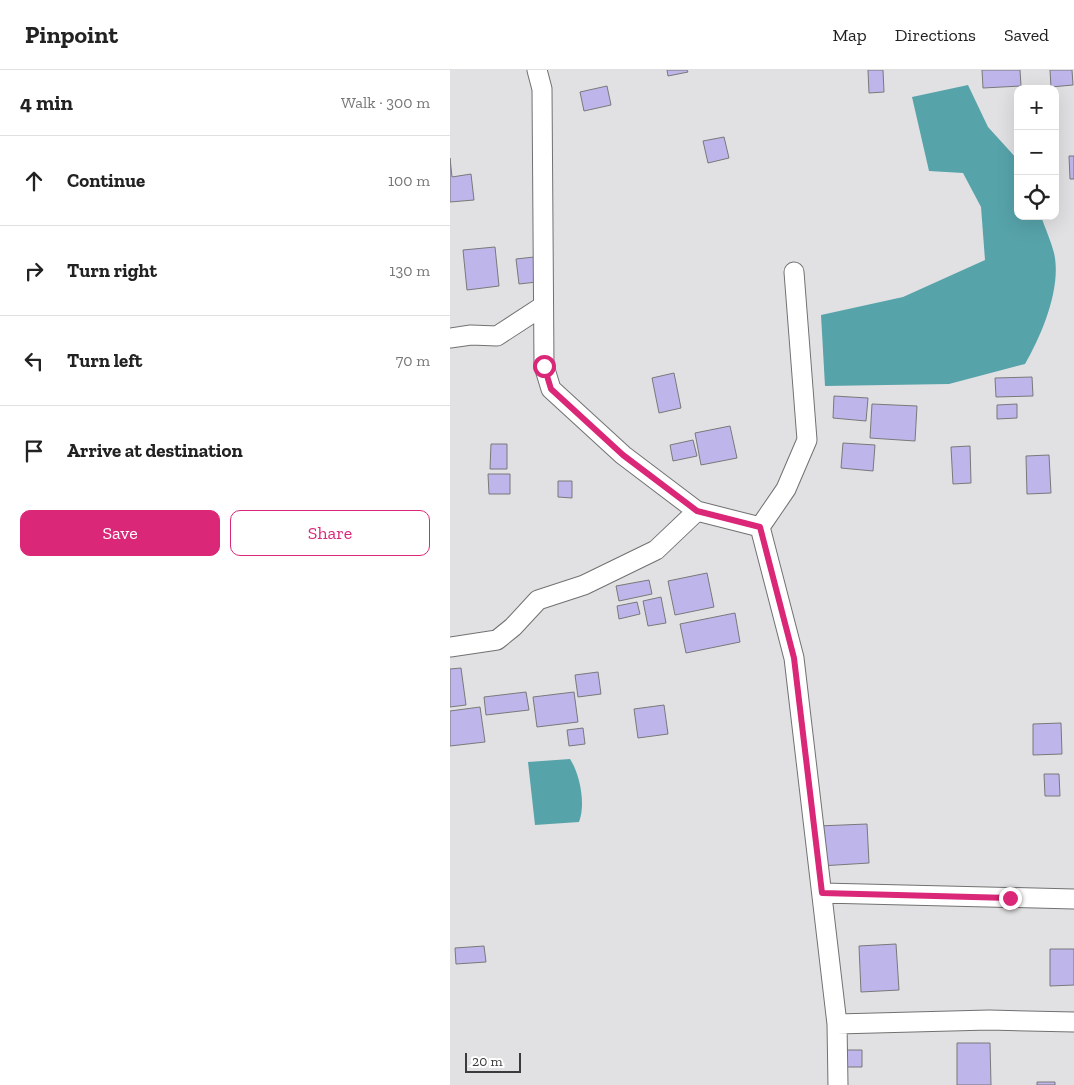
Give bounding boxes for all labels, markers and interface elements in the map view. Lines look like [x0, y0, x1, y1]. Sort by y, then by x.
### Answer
text: Pinpoint [25, 20, 118, 49]
text: Map [832, 24, 867, 46]
text: Directions [895, 24, 976, 46]
text: Saved [1004, 24, 1049, 46]
map controls [1014, 85, 1059, 220]
button: + [1014, 85, 1059, 130]
text: 4 min [20, 90, 73, 115]
text: Walk · 300 m [341, 93, 430, 112]
button: − [1014, 130, 1059, 175]
icon: ahead [20, 167, 48, 195]
text: Continue [67, 169, 145, 192]
text: 100 m [388, 171, 430, 190]
button: locate [1014, 175, 1059, 220]
icon: right [20, 257, 48, 285]
text: Turn right [67, 259, 157, 282]
text: 130 m [389, 261, 430, 280]
icon: left [20, 347, 48, 375]
text: Turn left [67, 349, 142, 372]
text: 70 m [396, 351, 430, 370]
route start [533, 355, 556, 378]
icon: arrive [20, 437, 48, 465]
text: Arrive at destination [67, 439, 243, 462]
button: Save [20, 510, 220, 556]
button: Share [230, 510, 430, 556]
route end [999, 887, 1022, 910]
scale bar [465, 1050, 521, 1073]
text: 20 m [472, 1053, 503, 1070]

